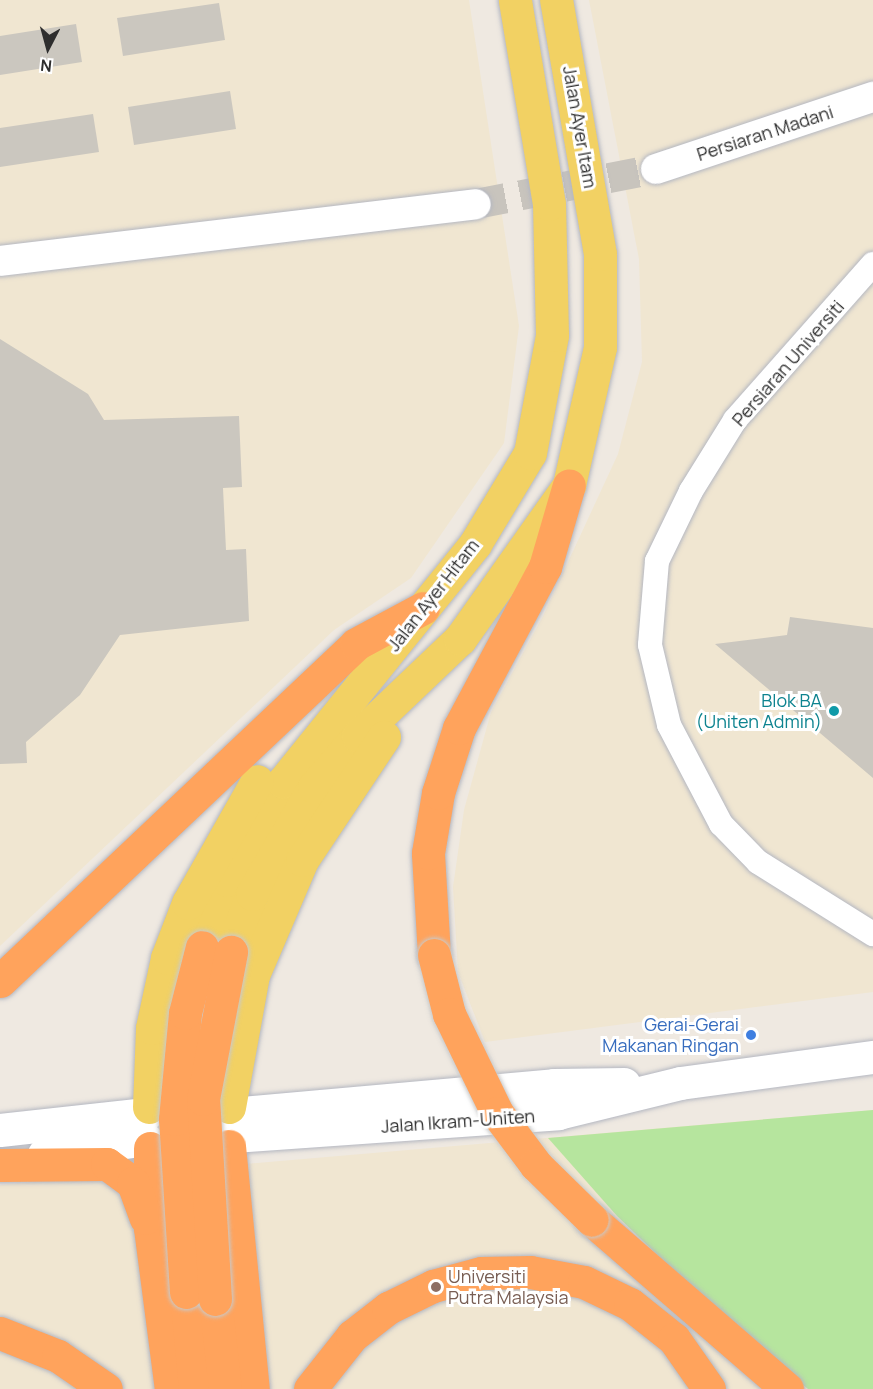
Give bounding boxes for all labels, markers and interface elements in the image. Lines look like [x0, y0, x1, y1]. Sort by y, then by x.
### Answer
north arrow [18, 18, 78, 78]
text: N [39, 54, 53, 77]
street label: Jalan Ayer Itam [559, 64, 601, 190]
street label: Persiaran Madani [694, 101, 836, 165]
street label: Persiaran Universiti [728, 296, 848, 430]
street label: Jalan Ayer Hitam [383, 535, 483, 655]
place label: Blok BA (Uniten Admin) [696, 690, 822, 732]
marker: Blok BA (Uniten Admin) [827, 704, 841, 718]
place label: Gerai-Gerai Makanan Ringan [602, 1014, 739, 1056]
marker: Gerai-Gerai Makanan Ringan [744, 1028, 758, 1042]
street label: Jalan Ikram-Uniten [380, 1105, 536, 1137]
place label: Universiti Putra Malaysia [448, 1266, 568, 1308]
marker: Universiti Putra Malaysia [429, 1280, 443, 1294]

